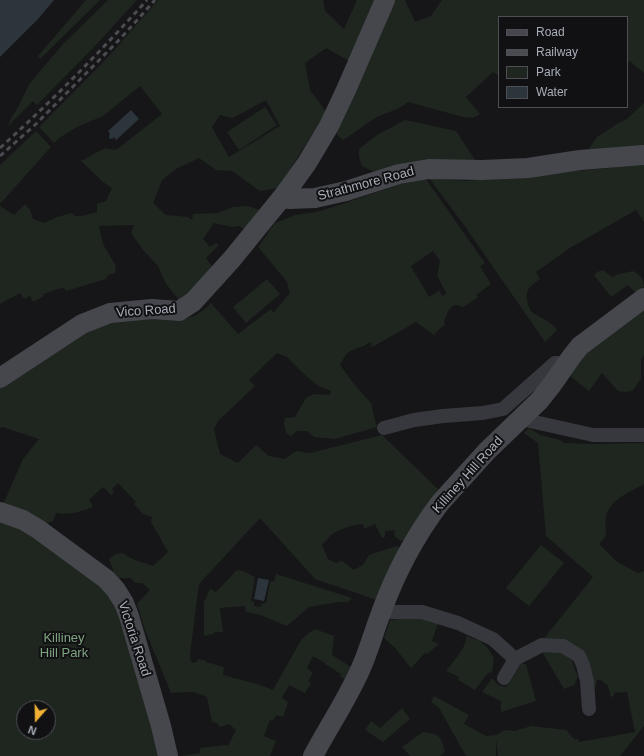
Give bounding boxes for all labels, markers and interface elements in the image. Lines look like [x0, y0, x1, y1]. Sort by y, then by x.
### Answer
legend [498, 16, 628, 108]
text: Road [536, 25, 565, 39]
text: Railway [536, 45, 578, 59]
text: Park [536, 65, 561, 79]
text: Water [536, 85, 568, 99]
street label: Strathmore Road [316, 164, 416, 204]
street label: Vico Road [116, 301, 176, 321]
street label: Killiney Hill Road [430, 434, 506, 516]
street label: Victoria Road [115, 600, 153, 678]
park label: Killiney Hill Park [40, 630, 88, 661]
north arrow [16, 700, 56, 740]
text: N [26, 723, 38, 737]

